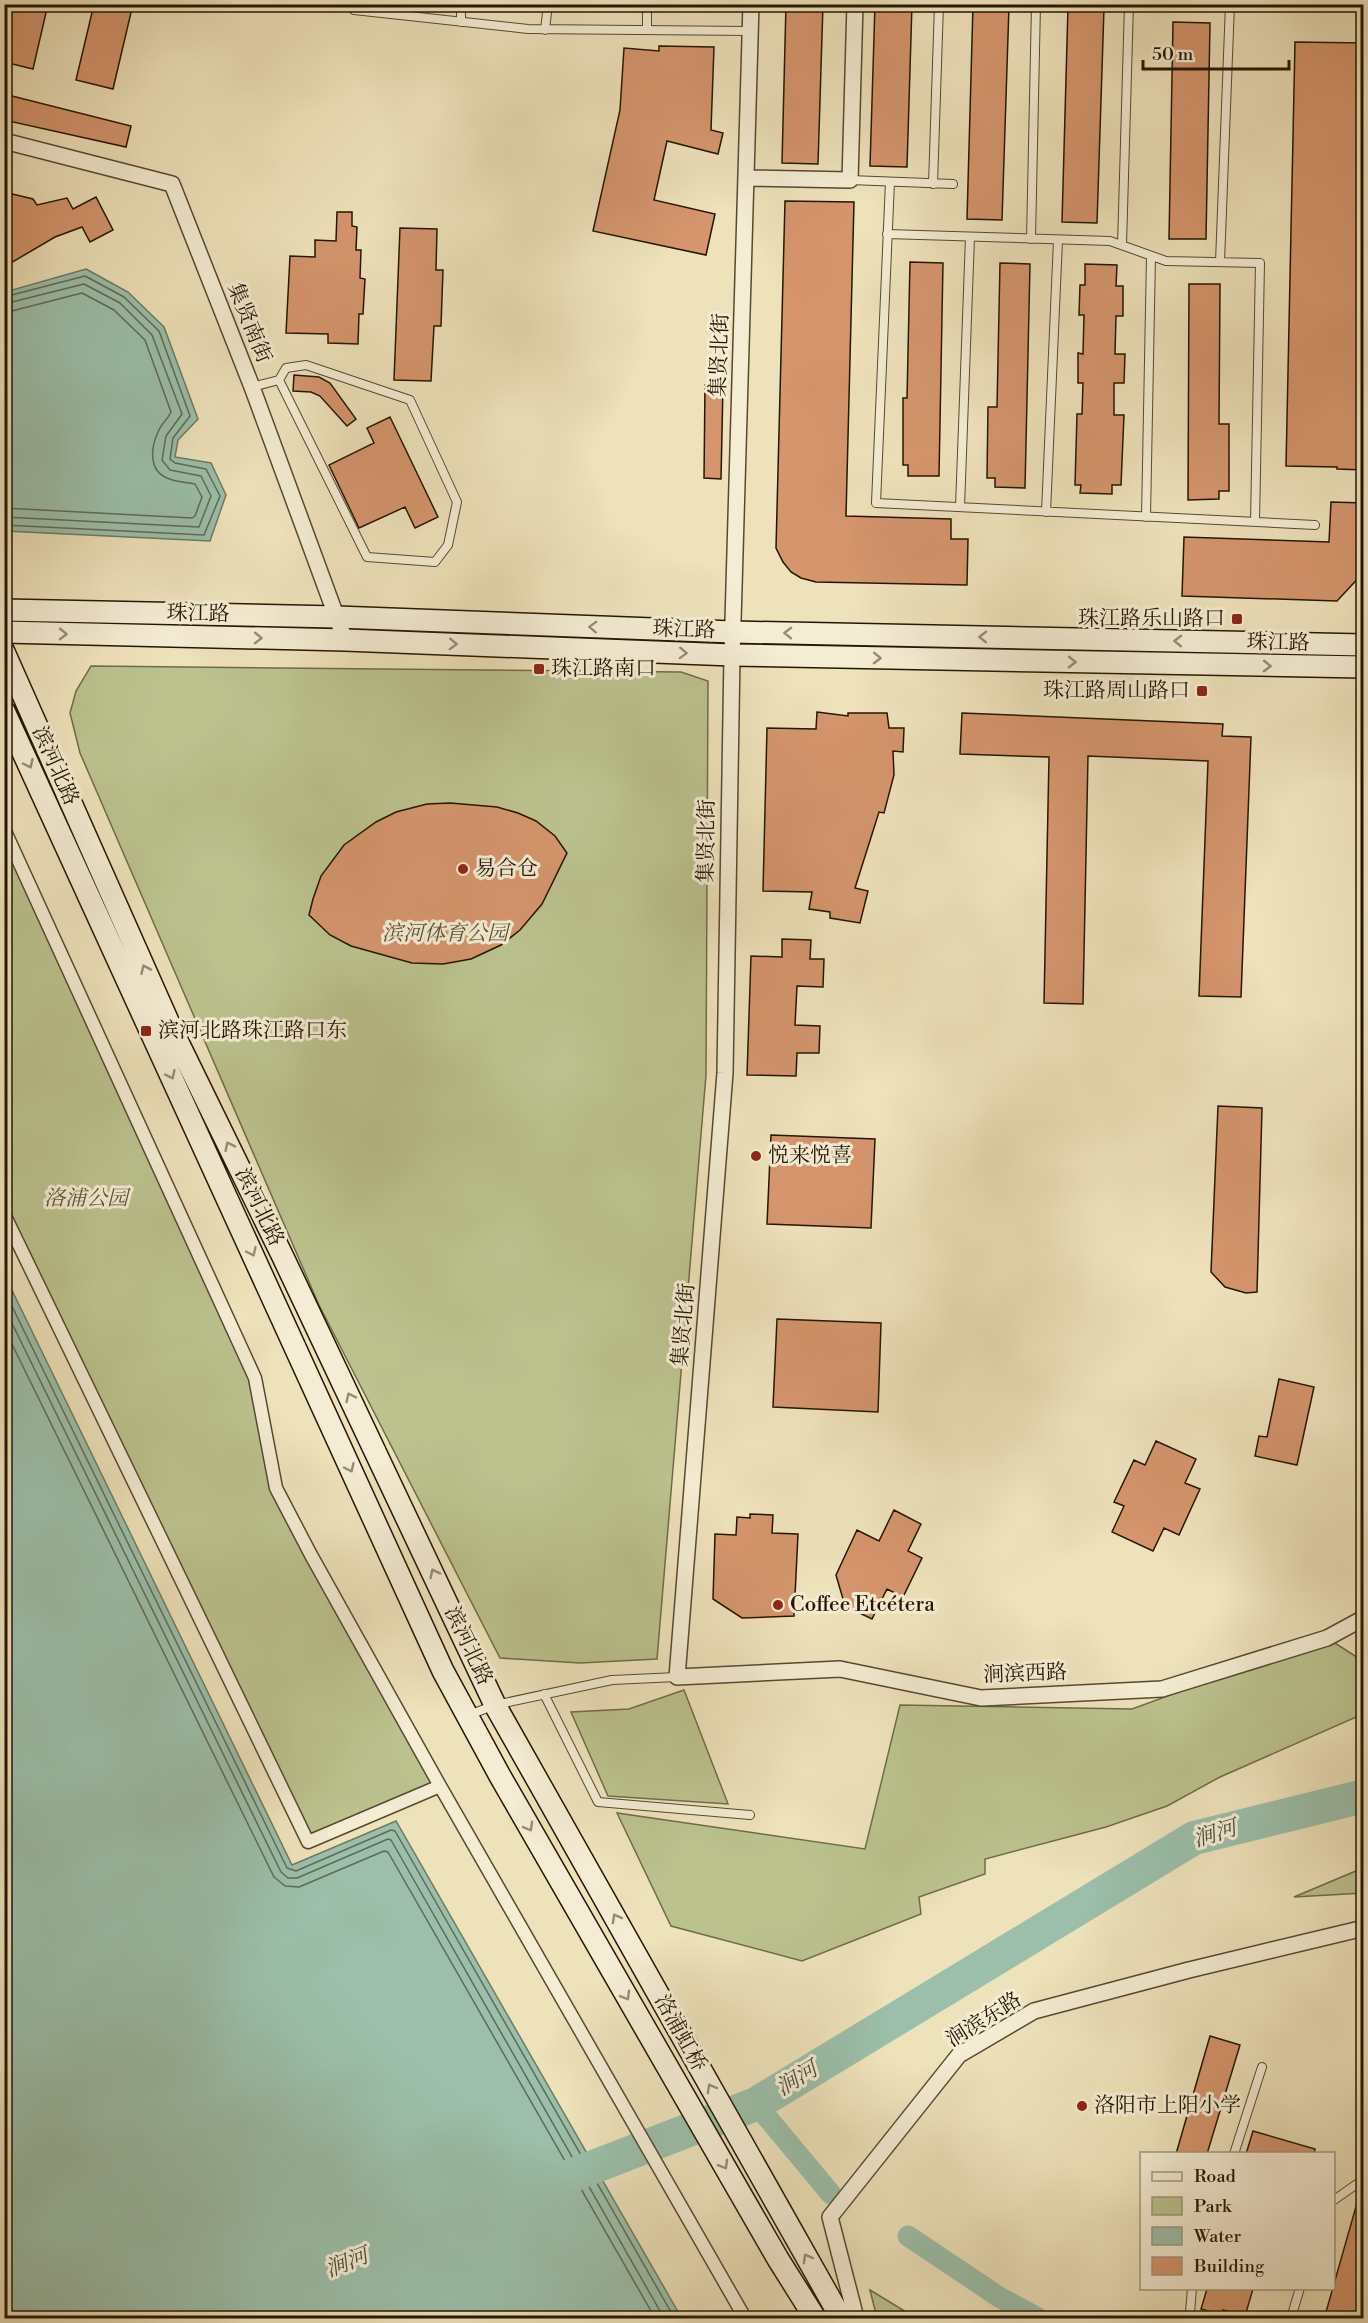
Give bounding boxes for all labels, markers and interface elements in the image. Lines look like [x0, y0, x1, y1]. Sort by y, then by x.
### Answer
scale bar [1143, 33, 1288, 71]
text: 50 m [1152, 43, 1194, 66]
street label: 集贤南街 [221, 279, 277, 367]
street label: 集贤北街 [706, 313, 734, 397]
street label: 珠江路 [166, 600, 230, 628]
place label: 珠江路乐山路口 [1078, 606, 1225, 632]
marker: 珠江路乐山路口 [1230, 612, 1244, 626]
street label: 珠江路 [652, 616, 716, 644]
one-way arrow [588, 620, 597, 633]
one-way arrow [58, 627, 67, 640]
one-way arrow [783, 627, 792, 639]
street label: 珠江路 [1246, 629, 1310, 657]
one-way arrow [978, 631, 987, 643]
one-way arrow [253, 632, 262, 644]
one-way arrow [1173, 635, 1182, 648]
one-way arrow [448, 638, 457, 650]
one-way arrow [678, 647, 687, 659]
one-way arrow [873, 652, 882, 664]
one-way arrow [1068, 655, 1077, 668]
place label: 珠江路南口 [551, 656, 656, 682]
one-way arrow [1263, 659, 1272, 672]
marker: 珠江路南口 [532, 662, 546, 676]
place label: 珠江路周山路口 [1043, 678, 1190, 704]
marker: 珠江路周山路口 [1195, 684, 1209, 698]
street label: 滨河北路 [26, 722, 84, 810]
one-way arrow [21, 757, 33, 768]
street label: 集贤北街 [693, 799, 721, 883]
place label: 易合仓 [475, 856, 538, 882]
marker: 易合仓 [456, 862, 470, 876]
park label: 滨河体育公园 [382, 921, 511, 947]
one-way arrow [141, 965, 153, 976]
place label: 滨河北路珠江路口东 [158, 1018, 347, 1044]
marker: 滨河北路珠江路口东 [139, 1024, 153, 1038]
one-way arrow [164, 1068, 176, 1079]
one-way arrow [225, 1141, 236, 1152]
place label: 悦来悦喜 [768, 1143, 852, 1169]
marker: 悦来悦喜 [749, 1149, 763, 1163]
street label: 滨河北路 [229, 1164, 289, 1250]
park label: 洛浦公园 [44, 1186, 131, 1212]
one-way arrow [245, 1246, 257, 1257]
street label: 集贤北街 [667, 1282, 701, 1368]
one-way arrow [346, 1392, 358, 1403]
one-way arrow [343, 1461, 355, 1472]
one-way arrow [430, 1568, 442, 1579]
place label: Coffee Etcétera [790, 1592, 935, 1618]
marker: Coffee Etcétera [771, 1598, 785, 1612]
street label: 滨河北路 [438, 1602, 498, 1690]
street label: 涧滨西路 [983, 1660, 1067, 1688]
water label: 涧河 [1190, 1813, 1244, 1853]
one-way arrow [522, 1821, 533, 1831]
one-way arrow [612, 1914, 623, 1925]
street label: 涧滨东路 [941, 1987, 1027, 2053]
one-way arrow [619, 1990, 631, 2000]
street label: 洛浦虹桥 [648, 1990, 712, 2076]
water label: 涧河 [771, 2054, 826, 2102]
one-way arrow [707, 2084, 719, 2094]
place label: 洛阳市上阳小学 [1094, 2093, 1241, 2119]
marker: 洛阳市上阳小学 [1075, 2099, 1089, 2113]
legend [1140, 2152, 1335, 2290]
one-way arrow [717, 2159, 728, 2169]
text: Road [1194, 2165, 1237, 2188]
text: Park [1194, 2195, 1233, 2218]
text: Water [1193, 2225, 1242, 2248]
water label: 涧河 [322, 2241, 376, 2283]
one-way arrow [803, 2254, 814, 2264]
text: Building [1193, 2255, 1265, 2278]

